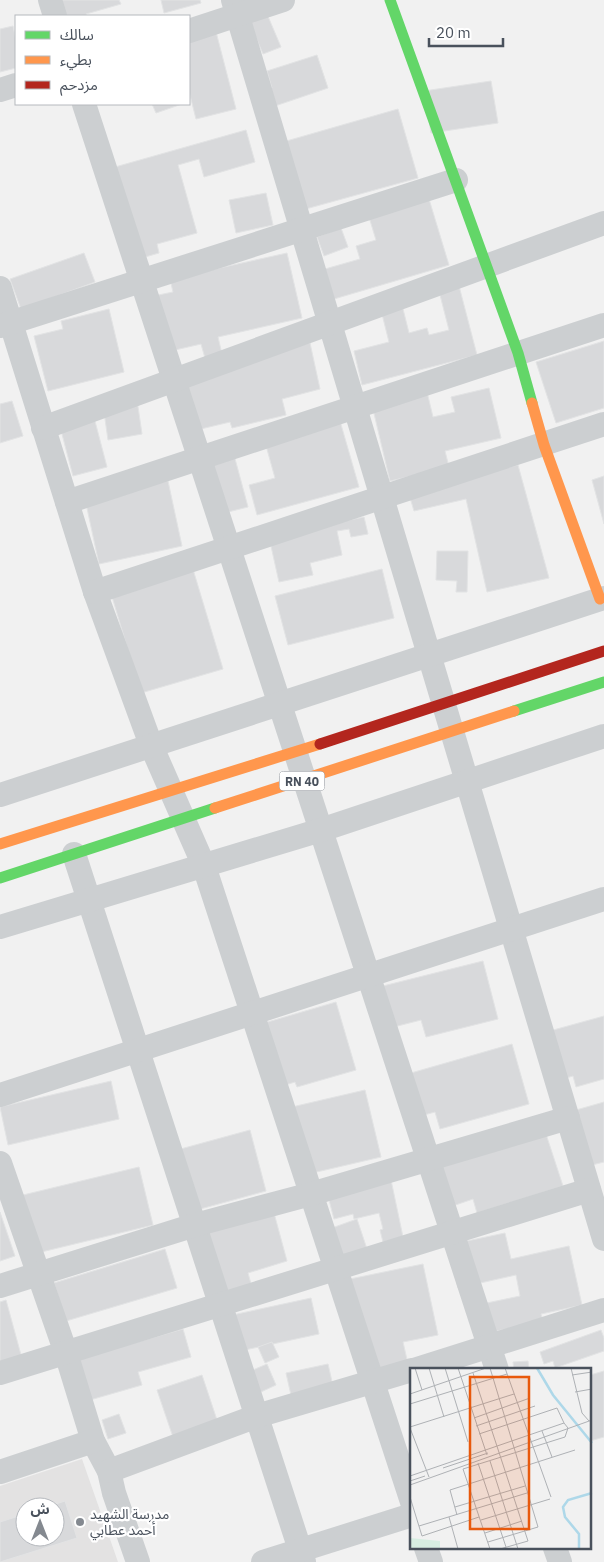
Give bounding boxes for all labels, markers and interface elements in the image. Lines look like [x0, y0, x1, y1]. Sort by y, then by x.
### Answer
legend [15, 15, 190, 105]
scale bar [429, 15, 503, 47]
text: 20 m [436, 23, 471, 42]
text: سالك [60, 25, 94, 44]
text: بطيء [60, 50, 92, 71]
text: مزدحم [60, 75, 98, 96]
road number: RN 40 [280, 771, 324, 790]
inset map [410, 1368, 592, 1550]
north arrow [15, 1497, 65, 1547]
text: ش [30, 1500, 50, 1518]
place label: مدرسة الشهيد أحمد عطابي [90, 1505, 169, 1541]
marker: مدرسة الشهيد أحمد عطابي [74, 1516, 86, 1528]

